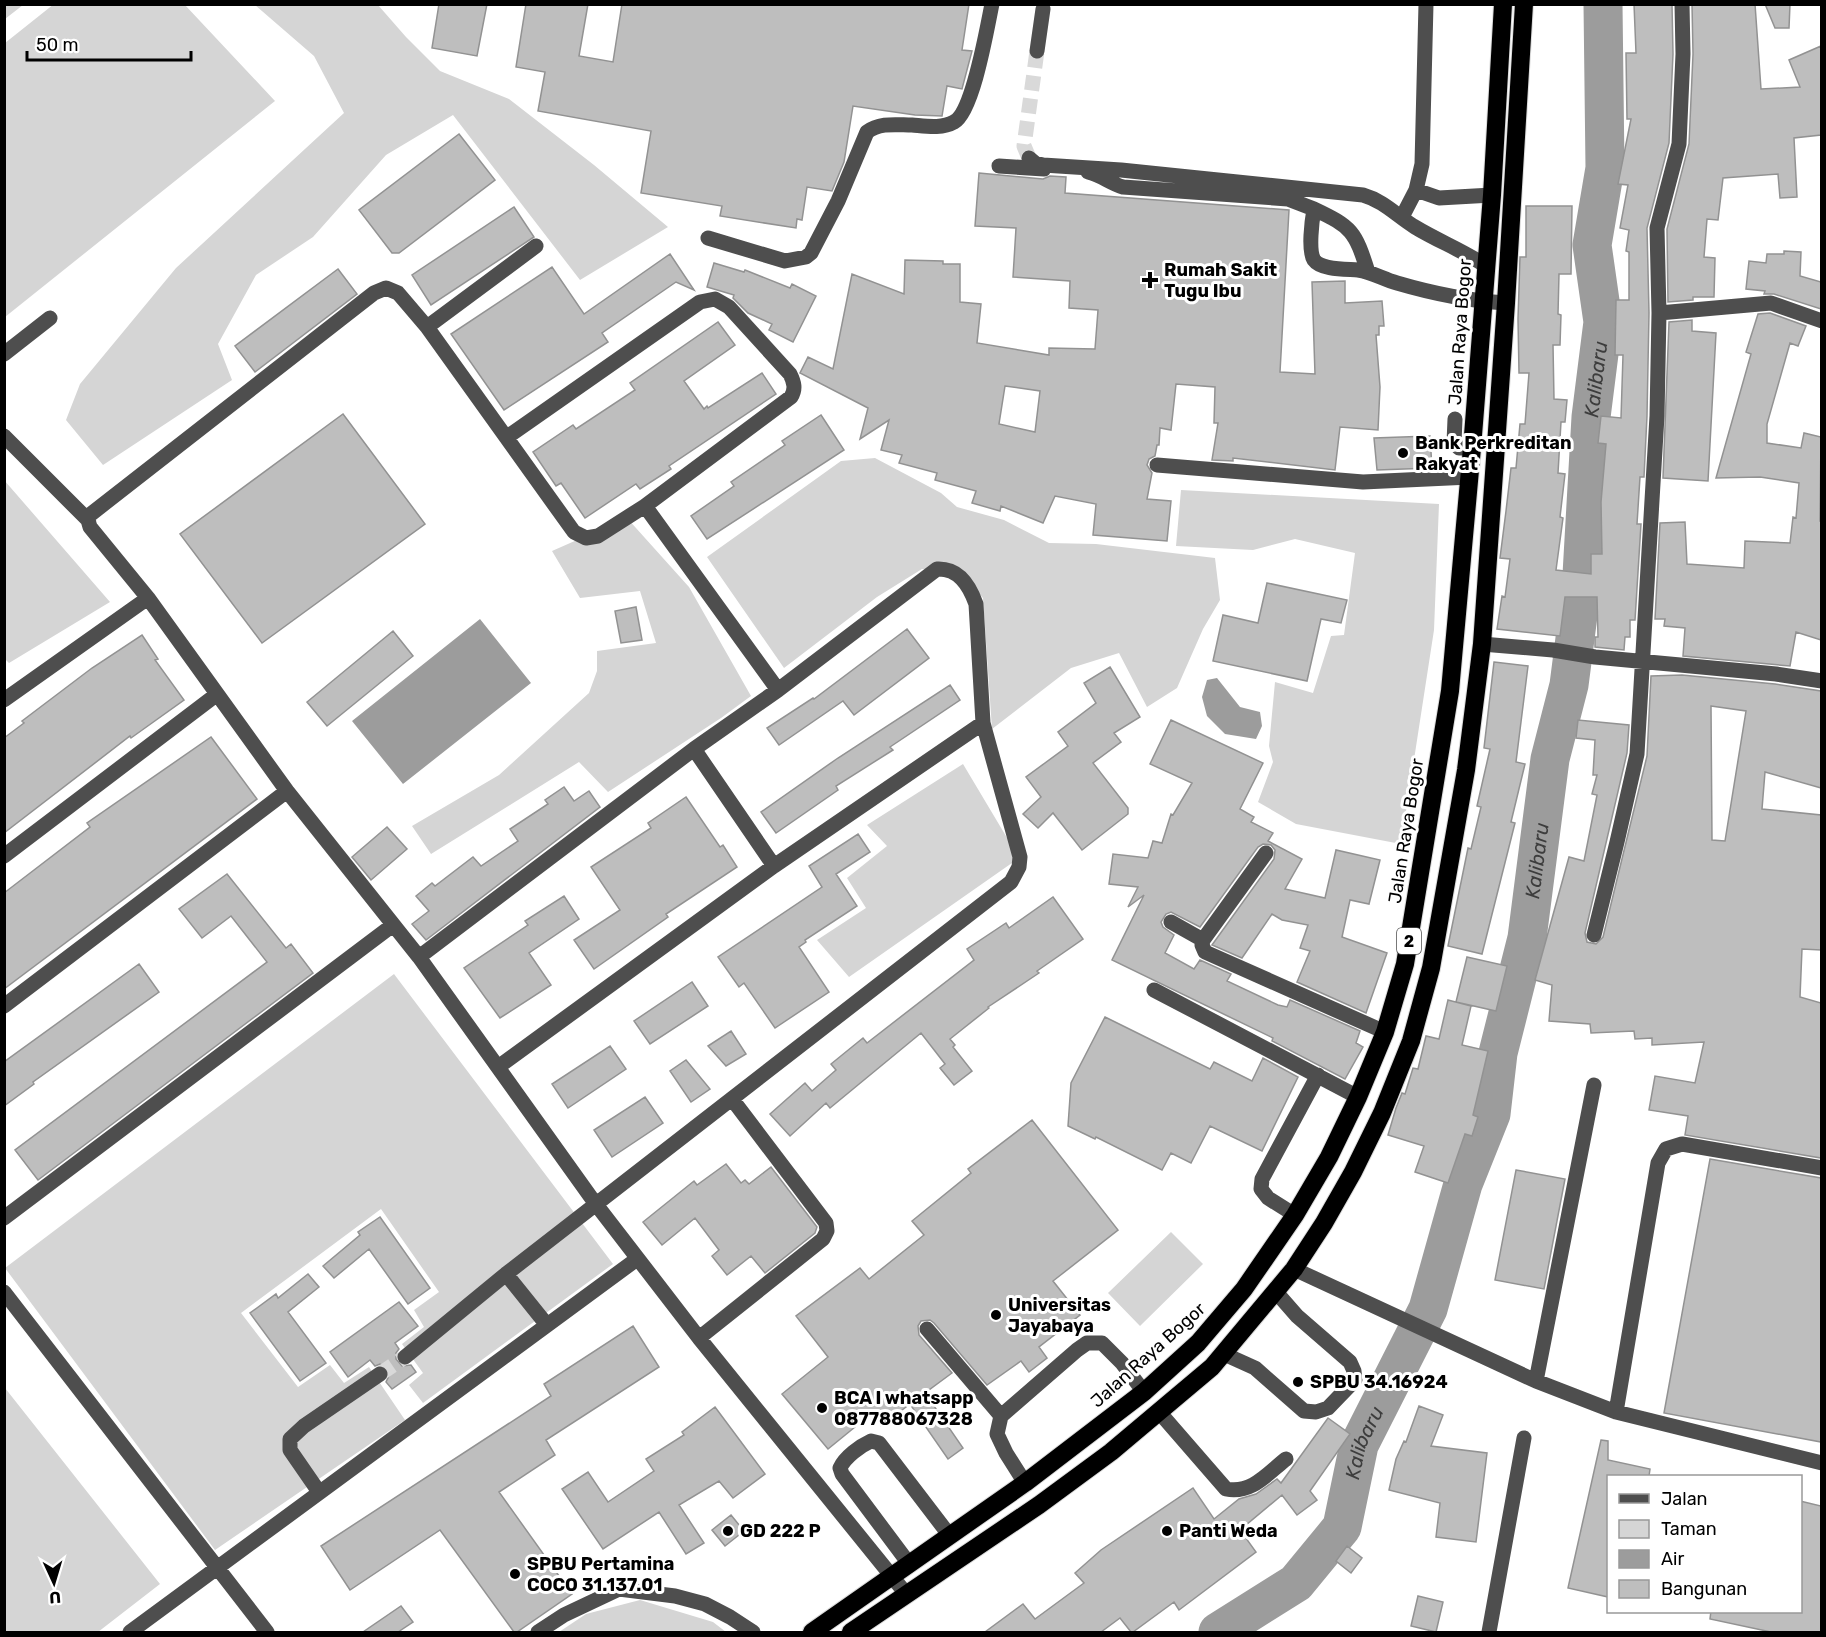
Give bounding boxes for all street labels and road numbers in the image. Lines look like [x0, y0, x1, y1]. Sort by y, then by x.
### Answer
street label: Jalan Raya Bogor [1444, 258, 1476, 406]
street label: Jalan Raya Bogor [1384, 757, 1428, 905]
road number: 2 [1397, 928, 1421, 954]
street label: Jalan Raya Bogor [1086, 1298, 1210, 1412]

